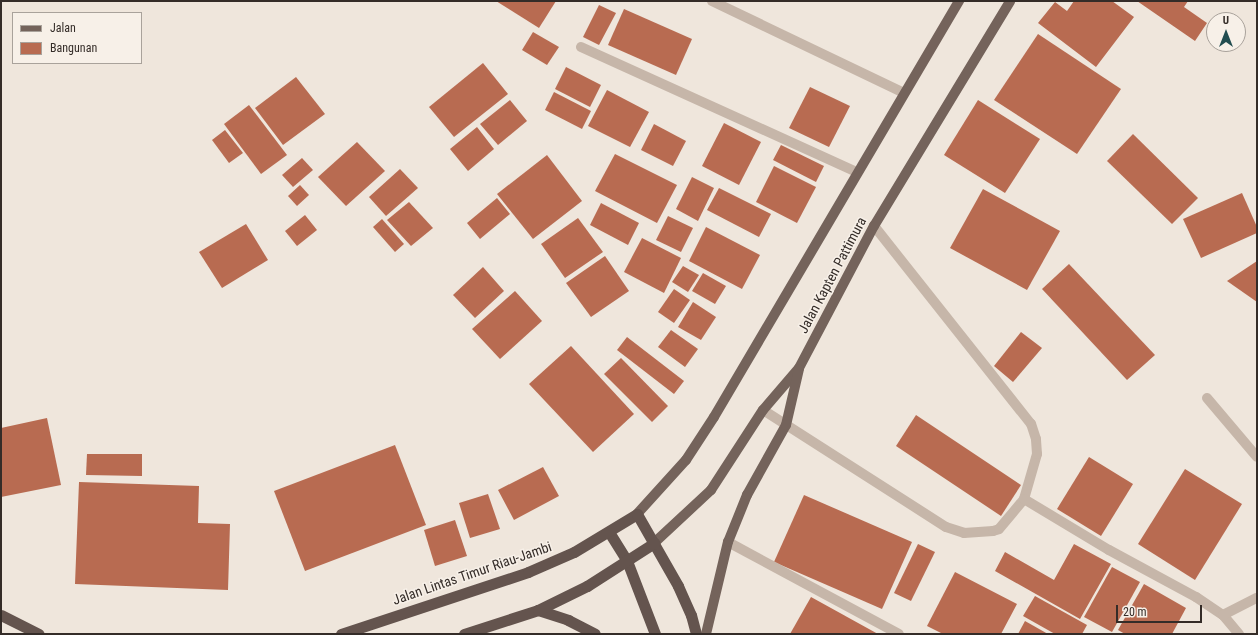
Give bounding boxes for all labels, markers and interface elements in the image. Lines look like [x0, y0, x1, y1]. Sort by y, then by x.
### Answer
legend [12, 12, 142, 64]
north arrow [1206, 12, 1246, 52]
text: U [1223, 14, 1229, 27]
text: Jalan [50, 21, 76, 35]
text: Bangunan [50, 41, 97, 55]
street label: Jalan Kapten Pattimura [794, 214, 870, 336]
street label: Jalan Lintas Timur Riau-Jambi [390, 538, 554, 608]
scale bar [1118, 597, 1204, 623]
text: 20 m [1123, 605, 1147, 619]

